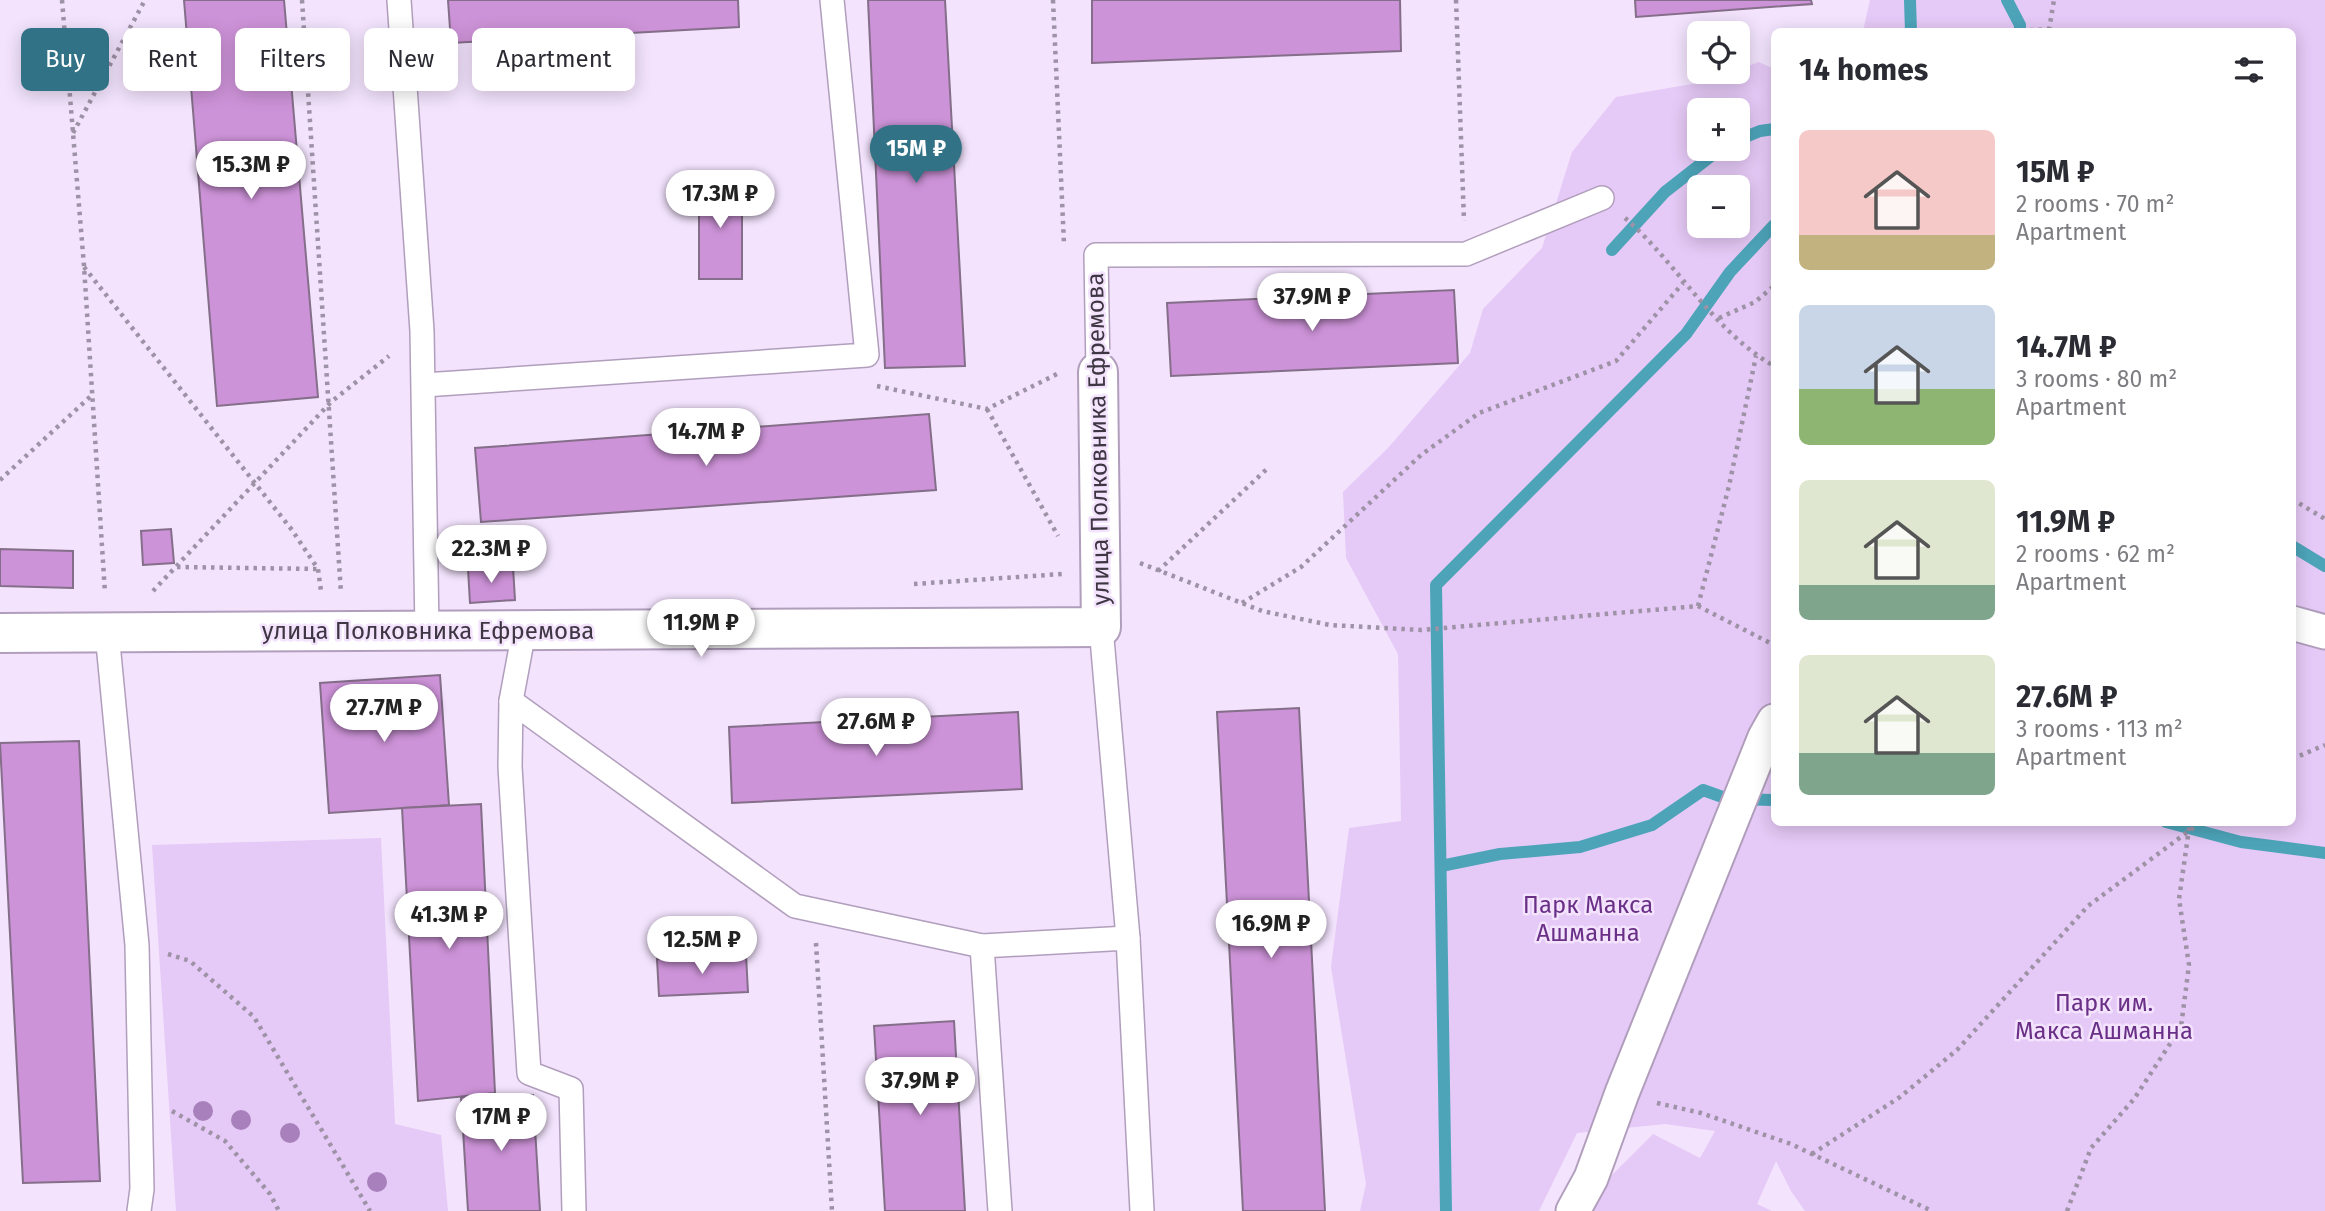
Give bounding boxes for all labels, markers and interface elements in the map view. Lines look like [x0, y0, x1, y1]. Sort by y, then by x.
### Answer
map controls [1687, 21, 1750, 238]
button: locate [1687, 21, 1750, 84]
chip: Buy [21, 28, 109, 91]
chip: Rent [123, 28, 221, 91]
chip: Filters [235, 28, 350, 91]
chip: New [364, 28, 458, 91]
chip: Apartment [472, 28, 635, 91]
icon: filters [2230, 51, 2268, 89]
text: 14 homes [1799, 52, 1928, 88]
button: + [1687, 98, 1750, 161]
pin: 15M ₽ [867, 125, 965, 185]
text: 15M ₽ [886, 134, 946, 162]
pin: 15.3M ₽ [186, 142, 316, 201]
text: 15.3M ₽ [212, 150, 290, 178]
text: 15M ₽ [2016, 154, 2095, 190]
icon: home [1855, 158, 1939, 242]
pin: 17.3M ₽ [655, 170, 785, 230]
button: − [1687, 175, 1750, 238]
text: 17.3M ₽ [682, 179, 758, 207]
text: 2 rooms · 70 m² [2016, 190, 2174, 218]
text: Apartment [2016, 218, 2126, 246]
street label: улица Полковника Ефремова [1081, 272, 1115, 606]
pin: 37.9M ₽ [1247, 274, 1377, 333]
text: 37.9M ₽ [1273, 282, 1351, 310]
text: 14.7M ₽ [2016, 329, 2117, 365]
icon: home [1855, 333, 1939, 417]
text: 3 rooms · 80 m² [2016, 365, 2177, 393]
text: Apartment [2016, 393, 2126, 421]
pin: 14.7M ₽ [641, 408, 771, 468]
text: 14.7M ₽ [667, 417, 745, 445]
text: 11.9M ₽ [2016, 504, 2115, 540]
icon: home [1855, 508, 1939, 592]
pin: 22.3M ₽ [426, 526, 556, 585]
text: 22.3M ₽ [452, 534, 530, 562]
text: 2 rooms · 62 m² [2016, 540, 2175, 568]
text: Apartment [2016, 568, 2126, 596]
pin: 11.9M ₽ [636, 600, 766, 659]
text: 11.9M ₽ [663, 608, 739, 636]
street label: улица Полковника Ефремова [262, 617, 594, 645]
text: 27.6M ₽ [2016, 679, 2118, 715]
icon: home [1855, 683, 1939, 767]
pin: 27.7M ₽ [319, 684, 449, 744]
text: 27.7M ₽ [346, 693, 422, 721]
pin: 27.6M ₽ [811, 698, 941, 758]
text: 27.6M ₽ [837, 707, 915, 735]
text: 3 rooms · 113 m² [2016, 715, 2183, 743]
text: Apartment [2016, 743, 2126, 771]
park label: Парк Макса Ашманна [1523, 891, 1653, 947]
pin: 41.3M ₽ [384, 892, 514, 951]
text: 41.3M ₽ [410, 900, 488, 928]
pin: 16.9M ₽ [1206, 900, 1336, 960]
text: 16.9M ₽ [1232, 909, 1310, 937]
pin: 12.5M ₽ [637, 916, 767, 976]
text: 12.5M ₽ [663, 925, 741, 953]
park label: Парк им. Макса Ашманна [2015, 989, 2193, 1045]
pin: 37.9M ₽ [855, 1058, 985, 1117]
text: 37.9M ₽ [881, 1066, 959, 1094]
pin: 17M ₽ [452, 1094, 550, 1153]
text: 17M ₽ [472, 1102, 530, 1130]

